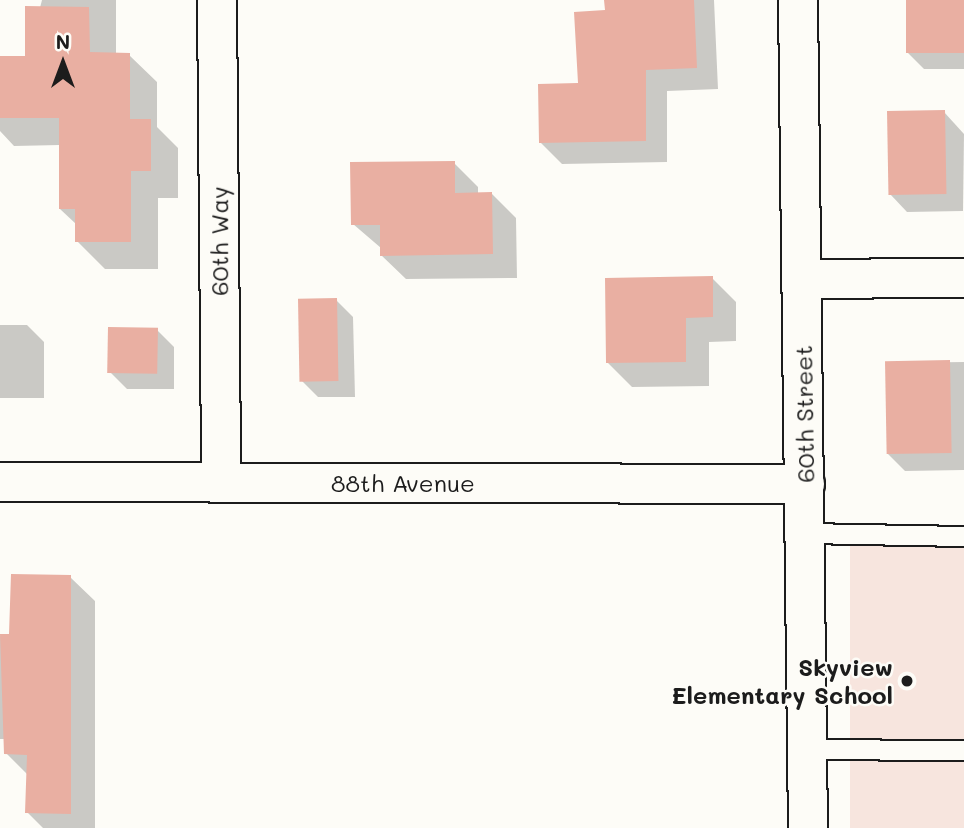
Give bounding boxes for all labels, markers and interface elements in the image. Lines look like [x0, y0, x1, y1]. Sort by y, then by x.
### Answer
north arrow [28, 28, 98, 98]
text: N [56, 29, 70, 54]
street label: 60th Way [205, 186, 233, 296]
street label: 60th Street [788, 345, 820, 483]
street label: 88th Avenue [331, 469, 475, 497]
place label: Skyview Elementary School [671, 653, 893, 709]
marker: Skyview Elementary School [899, 673, 915, 689]

